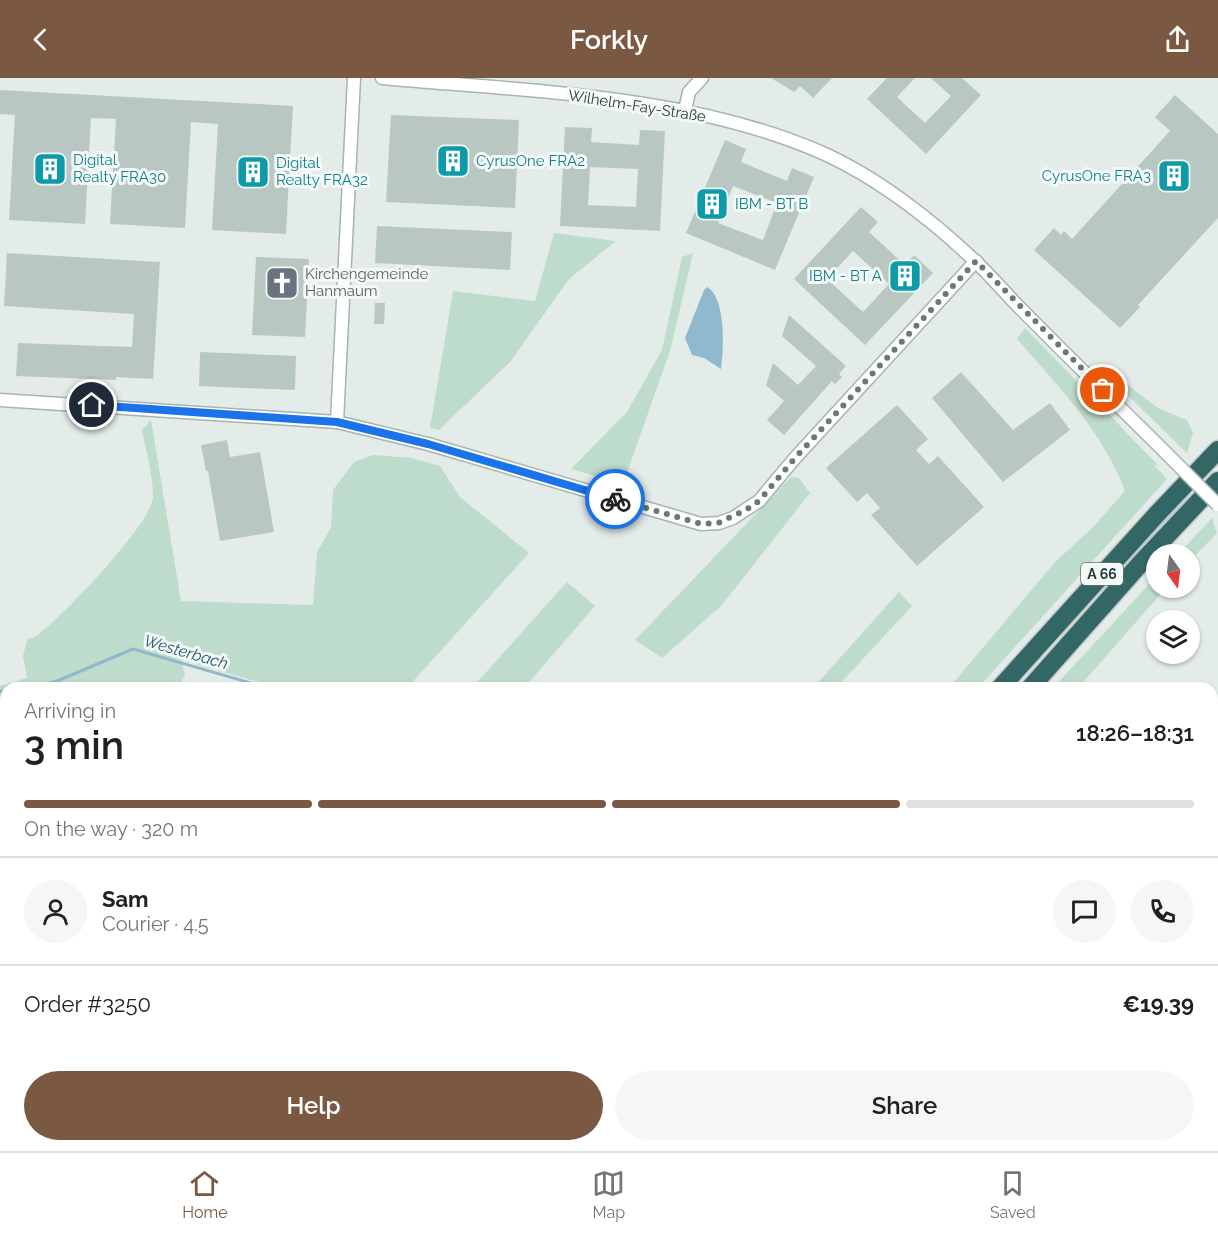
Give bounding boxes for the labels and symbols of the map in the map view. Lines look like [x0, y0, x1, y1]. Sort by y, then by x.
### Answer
street label: Wilhelm-Fay-Straße [567, 86, 707, 126]
building icon: CyrusOne FRA2 [435, 143, 471, 179]
building icon: Digital Realty FRA30 [32, 151, 68, 187]
place label: Digital Realty FRA30 [73, 151, 166, 186]
place label: CyrusOne FRA2 [476, 152, 585, 170]
building icon: Digital Realty FRA32 [235, 154, 271, 190]
place label: Digital Realty FRA32 [276, 154, 368, 189]
building icon: CyrusOne FRA3 [1156, 158, 1192, 194]
place label: CyrusOne FRA3 [1042, 167, 1151, 185]
building icon: IBM - BT B [694, 186, 730, 222]
place label: IBM - BT B [735, 195, 808, 213]
building icon: IBM - BT A [887, 258, 923, 294]
church icon: Kirchengemeinde Hanmaum [264, 265, 300, 301]
place label: Kirchengemeinde Hanmaum [305, 265, 428, 300]
place label: IBM - BT A [809, 267, 882, 285]
pin [1077, 364, 1128, 415]
pin [66, 379, 117, 430]
courier [585, 469, 645, 529]
north arrow [1146, 544, 1200, 598]
road number: A 66 [1081, 563, 1123, 585]
water label: Westerbach [142, 631, 230, 673]

